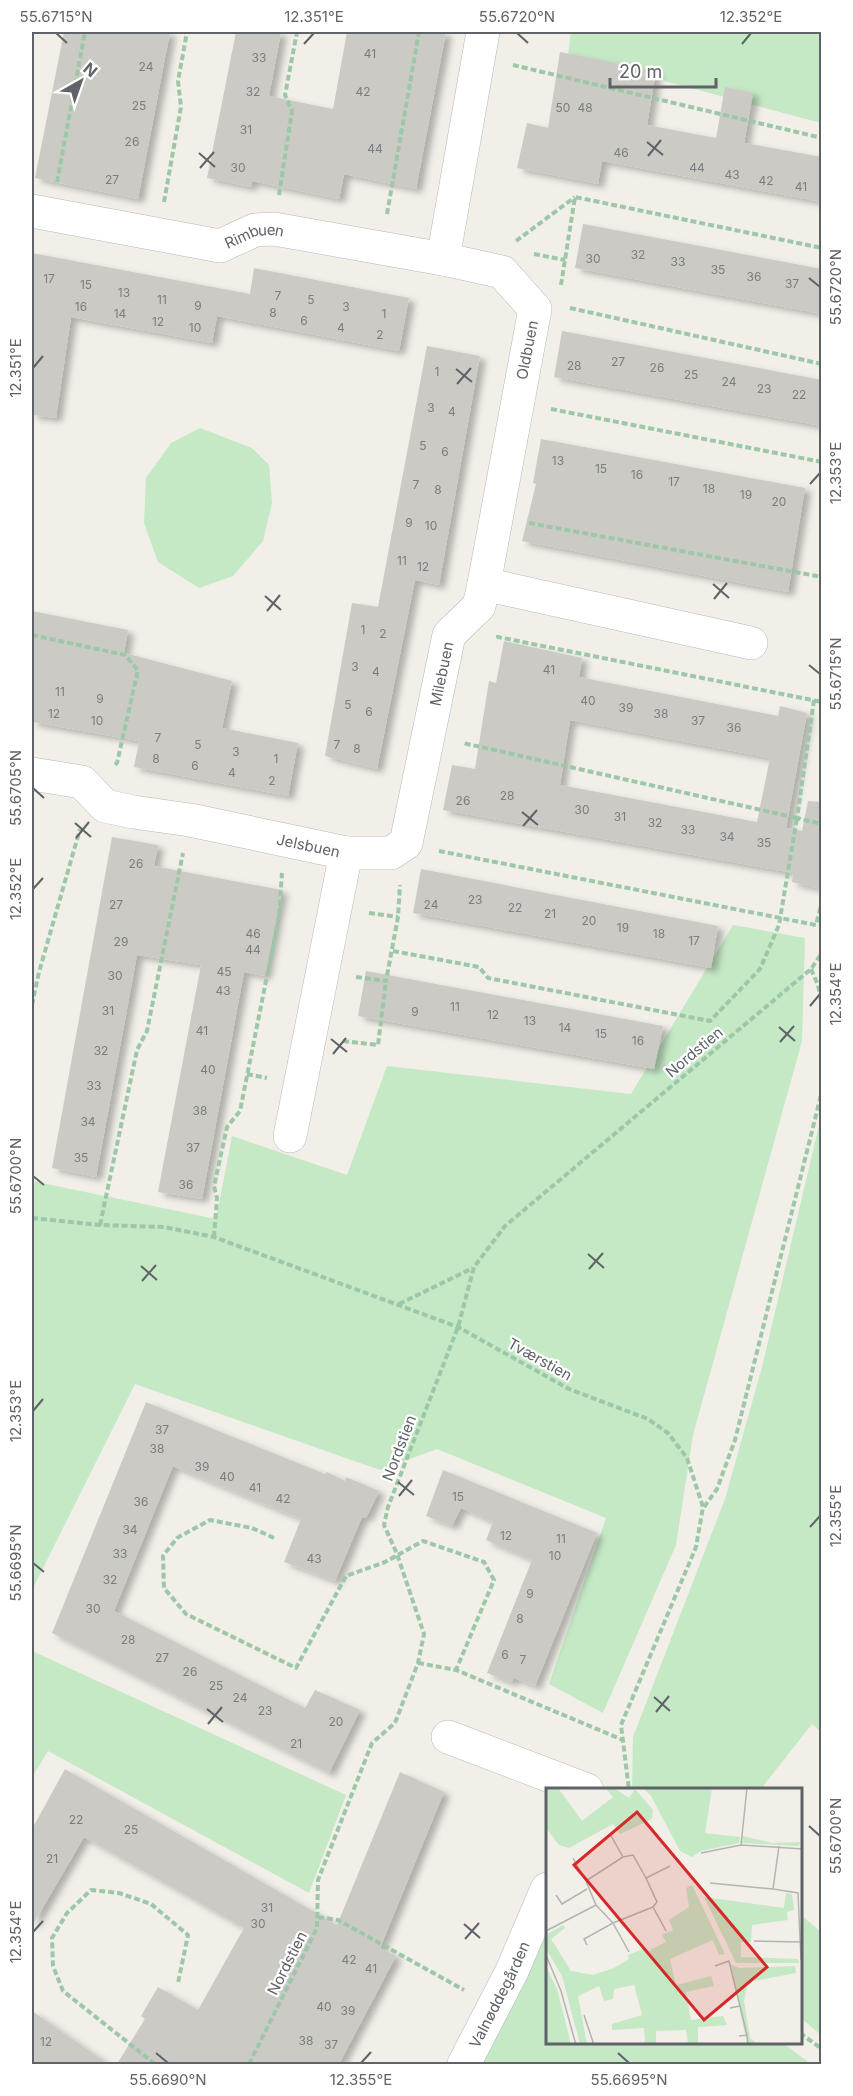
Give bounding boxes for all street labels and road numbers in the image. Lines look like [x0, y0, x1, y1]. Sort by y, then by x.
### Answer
street label: Rimbuen [221, 219, 286, 252]
street label: Oldbuen [512, 319, 542, 381]
street label: Milebuen [425, 640, 457, 707]
street label: Jelsbuen [275, 829, 342, 861]
street label: Nordstien [661, 1023, 727, 1081]
street label: Tværstien [505, 1334, 575, 1384]
street label: Nordstien [378, 1412, 420, 1484]
street label: Nordstien [263, 1928, 311, 1998]
street label: Valnøddegården [465, 1938, 533, 2051]

